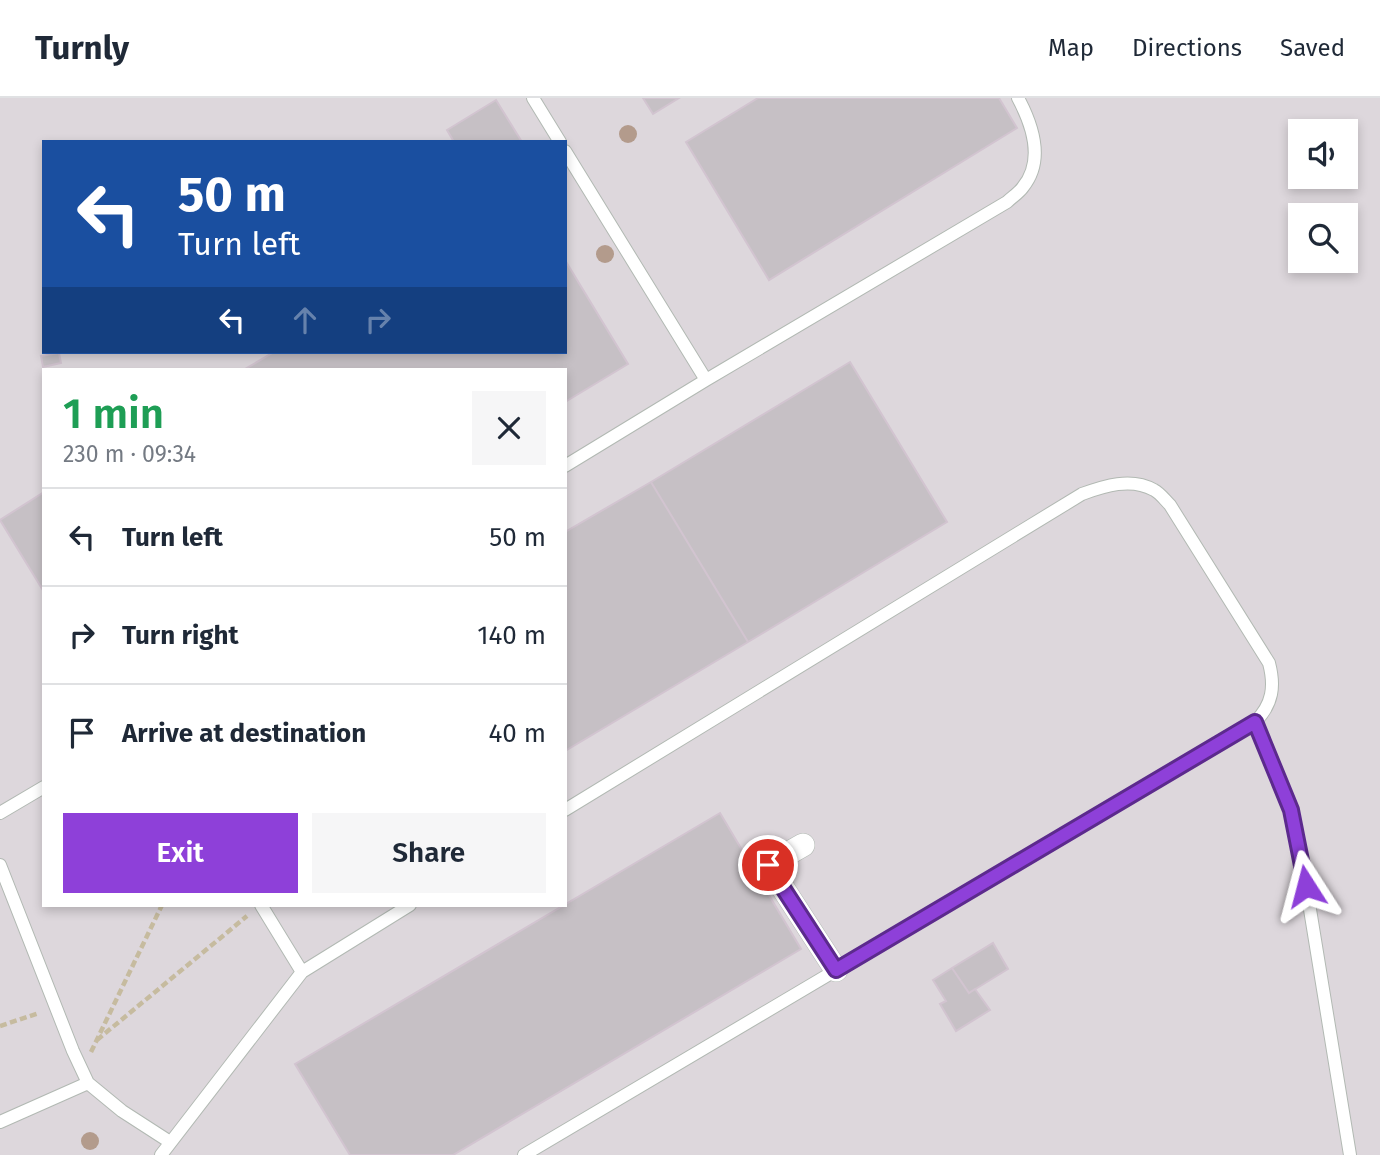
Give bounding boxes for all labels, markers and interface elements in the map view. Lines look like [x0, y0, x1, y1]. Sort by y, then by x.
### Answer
text: Turnly [35, 28, 129, 68]
text: Map [1048, 34, 1094, 62]
text: Directions [1132, 34, 1242, 62]
text: Saved [1280, 34, 1345, 62]
map controls [1288, 119, 1358, 273]
button: sound [1288, 119, 1358, 189]
text: 50 m [178, 165, 286, 224]
icon: left [63, 168, 154, 259]
button: search [1288, 203, 1358, 273]
text: Turn left [178, 225, 300, 263]
icon: left [213, 301, 251, 339]
icon: ahead [286, 301, 324, 339]
icon: right [359, 301, 397, 339]
text: 1 min [63, 389, 164, 439]
button: close [472, 391, 546, 465]
text: 230 m · 09:34 [63, 440, 196, 468]
icon: left [63, 518, 101, 556]
text: Turn left [122, 522, 223, 553]
text: 50 m [489, 522, 546, 553]
icon: right [63, 616, 101, 654]
text: Turn right [122, 620, 239, 651]
text: 140 m [477, 620, 546, 651]
icon: arrive [63, 714, 101, 752]
text: Arrive at destination [122, 718, 366, 749]
text: 40 m [488, 718, 546, 749]
button: Exit [63, 813, 298, 893]
button: Share [312, 813, 546, 893]
pin [738, 835, 798, 895]
icon: arrive [749, 846, 787, 884]
position arrow [1269, 849, 1343, 923]

